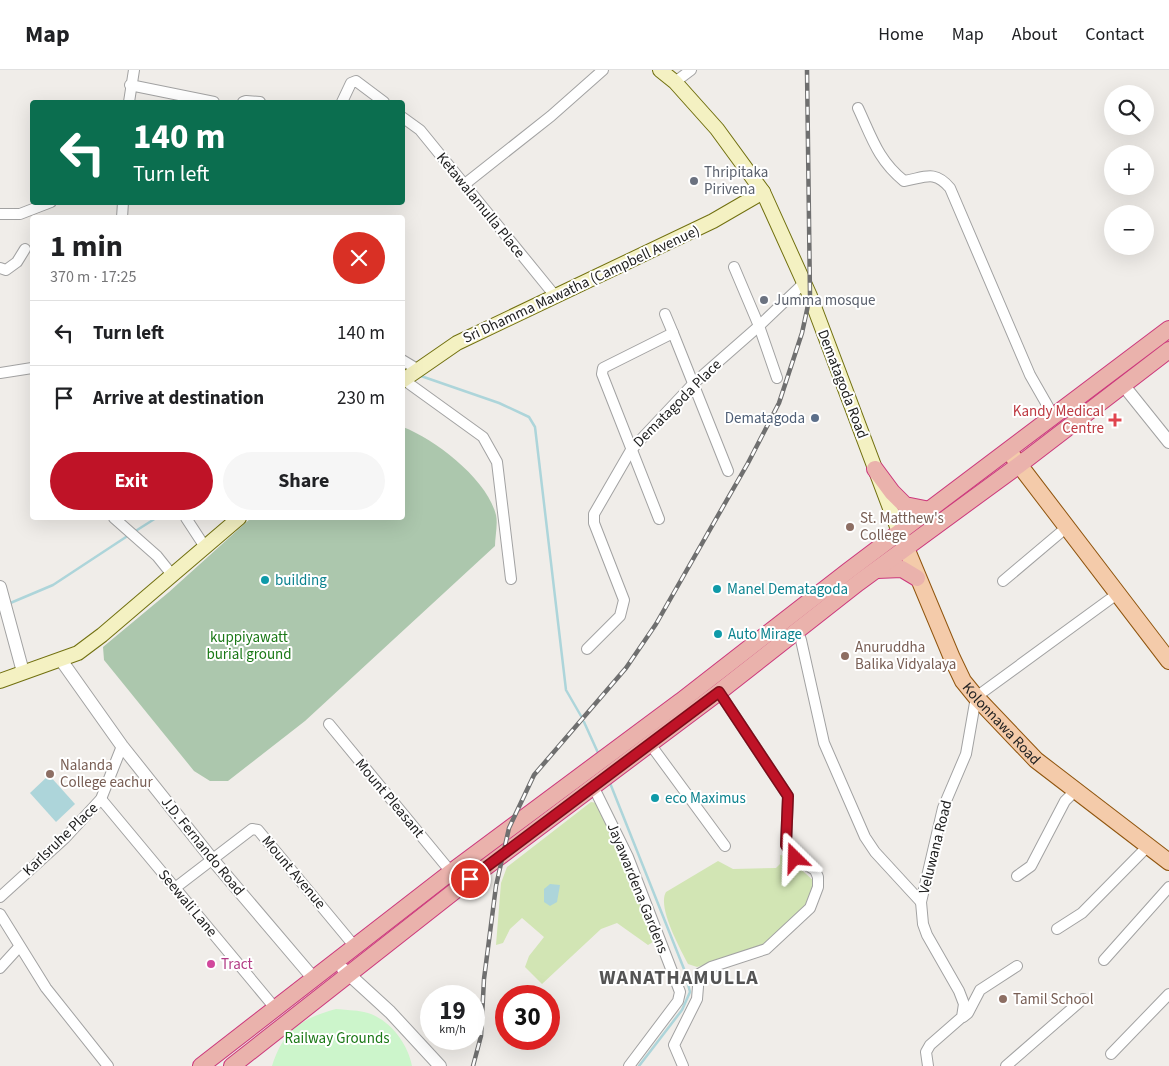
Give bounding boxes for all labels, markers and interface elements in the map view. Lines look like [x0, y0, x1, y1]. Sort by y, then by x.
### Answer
text: Map [25, 17, 70, 52]
text: Home [878, 22, 924, 47]
text: Map [952, 22, 984, 47]
text: About [1012, 22, 1057, 47]
text: Contact [1085, 22, 1144, 47]
map controls [1104, 85, 1154, 255]
button: search [1104, 85, 1154, 135]
text: 140 m [133, 112, 225, 162]
icon: left [50, 120, 115, 185]
button: + [1104, 145, 1154, 195]
street label: Ketawalamulla Place [431, 148, 530, 263]
text: Turn left [133, 158, 209, 190]
place label: Thripitaka Pirivena [704, 162, 768, 200]
marker: Thripitaka Pirivena [688, 175, 700, 187]
button: − [1104, 205, 1154, 255]
street label: Sri Dhamma Mawatha (Campbell Avenue) [459, 220, 703, 349]
text: 1 min [50, 225, 123, 268]
button: close [333, 232, 385, 284]
text: 370 m · 17:25 [50, 266, 137, 288]
place label: Jumma mosque [774, 290, 876, 311]
marker: Jumma mosque [758, 294, 770, 306]
icon: left [50, 319, 78, 347]
text: Turn left [93, 320, 164, 347]
text: 140 m [337, 320, 385, 347]
street label: Dematagoda Road [812, 327, 873, 442]
street label: Dematagoda Place [629, 355, 726, 452]
icon: arrive [50, 384, 78, 412]
text: Arrive at destination [93, 385, 264, 412]
text: 230 m [337, 385, 385, 412]
place label: Kandy Medical Centre [1013, 401, 1104, 439]
place label: Dematagoda [725, 408, 805, 429]
marker: Dematagoda [809, 412, 821, 424]
marker: Kandy Medical Centre [1108, 413, 1122, 427]
button: Exit [50, 452, 213, 510]
button: Share [223, 452, 385, 510]
place label: St. Matthew's College [860, 508, 944, 546]
marker: St. Matthew's College [844, 521, 856, 533]
place label: building [275, 570, 327, 591]
marker: building [259, 574, 271, 586]
place label: Manel Dematagoda [727, 579, 848, 600]
marker: Manel Dematagoda [711, 583, 723, 595]
place label: Auto Mirage [728, 624, 802, 645]
park label: kuppiyawatt burial ground [206, 627, 292, 665]
marker: Auto Mirage [712, 628, 724, 640]
place label: Anuruddha Balika Vidyalaya [855, 637, 956, 675]
marker: Anuruddha Balika Vidyalaya [839, 650, 851, 662]
street label: Kolonnawa Road [957, 678, 1045, 770]
street label: Mount Pleasant [350, 754, 429, 842]
place label: Nalanda College eachur [60, 755, 153, 793]
marker: Nalanda College eachur [44, 768, 56, 780]
place label: eco Maximus [665, 788, 746, 809]
street label: J.D. Fernando Road [156, 792, 249, 900]
marker: eco Maximus [649, 792, 661, 804]
street label: Karlsruhe Place [18, 798, 103, 881]
street label: Veluwana Road [914, 798, 957, 896]
street label: Jayawardena Gardens [602, 820, 673, 957]
street label: Mount Avenue [257, 831, 330, 913]
position arrow [768, 831, 820, 883]
pin [449, 858, 491, 900]
street label: Seewali Lane [153, 865, 222, 942]
icon: arrive [456, 865, 484, 893]
place label: Tract [221, 954, 253, 975]
marker: Tract [205, 958, 217, 970]
district label: WANATHAMULLA [599, 964, 759, 992]
speed limit sign: 30 [495, 985, 560, 1050]
place label: Tamil School [1013, 989, 1094, 1010]
text: 19 [439, 993, 466, 1029]
marker: Tamil School [997, 993, 1009, 1005]
text: km/h [439, 1021, 466, 1038]
park label: Railway Grounds [284, 1028, 390, 1049]

